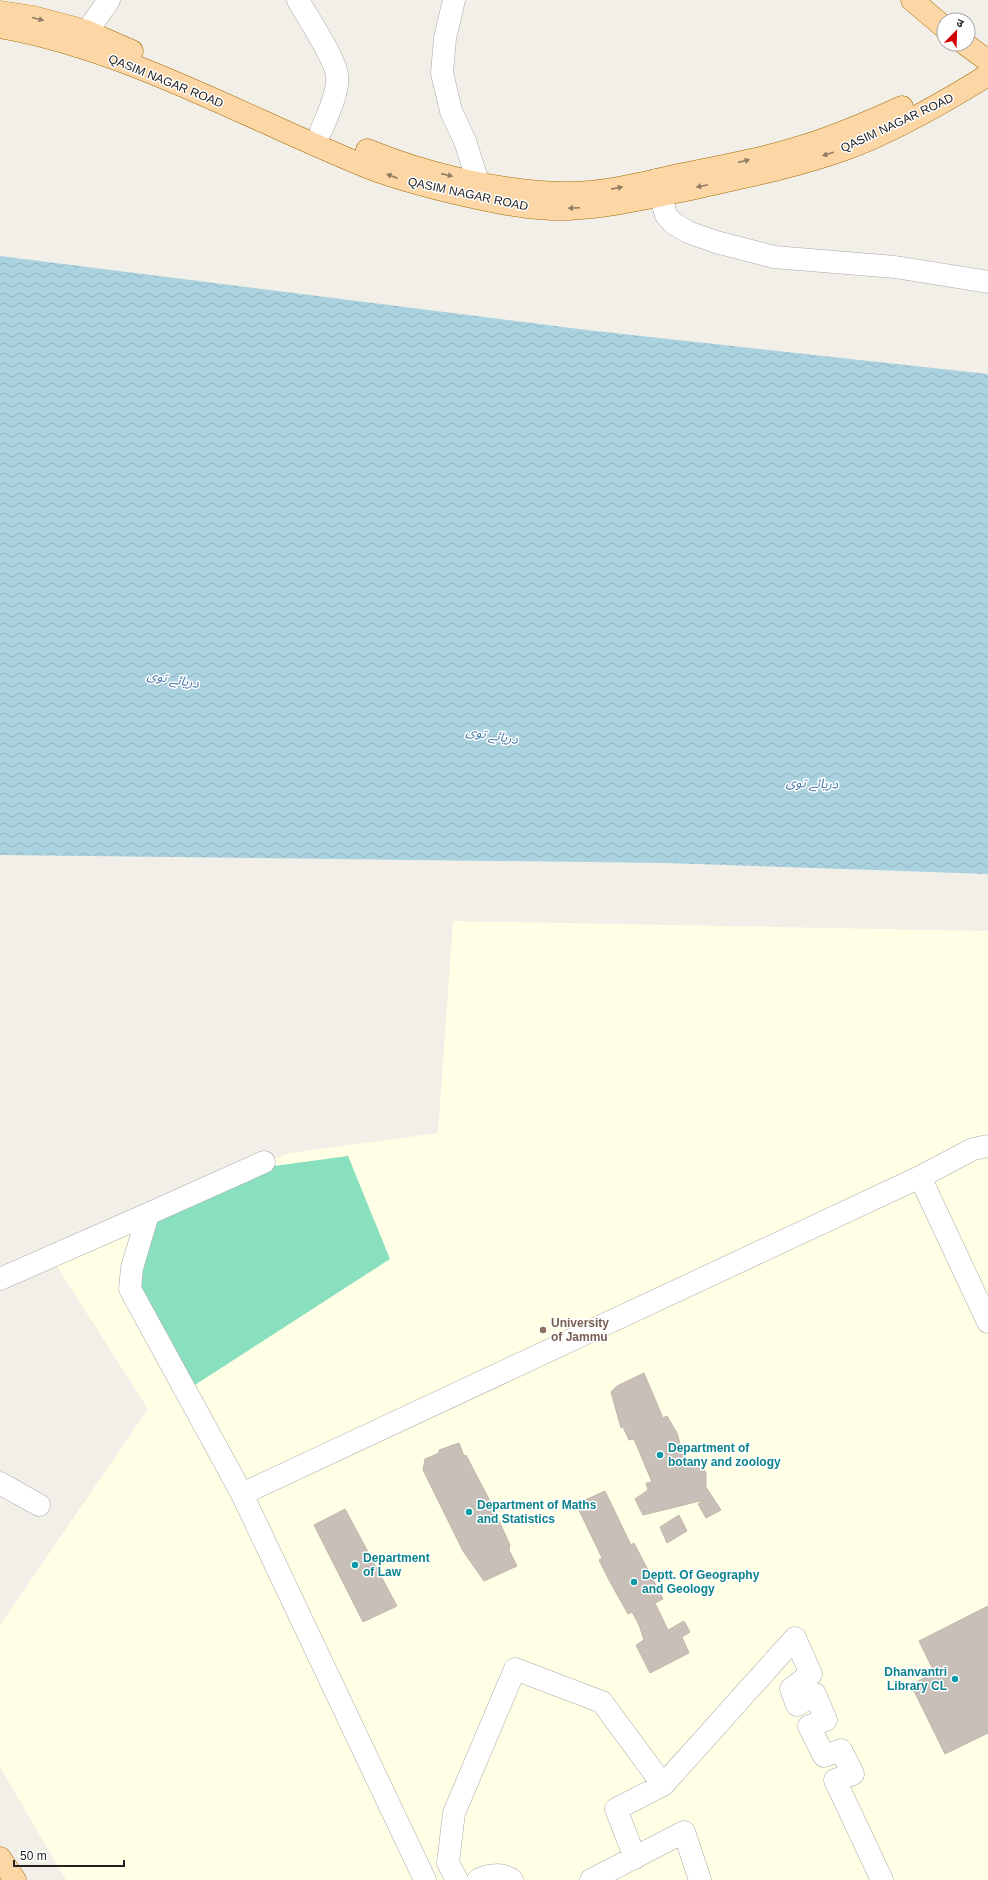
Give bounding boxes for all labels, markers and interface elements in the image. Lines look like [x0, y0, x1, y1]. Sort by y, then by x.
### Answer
north arrow [936, 12, 976, 52]
one-way arrow [33, 16, 45, 22]
text: उ [955, 16, 966, 30]
street label: QASIM NAGAR ROAD [107, 52, 226, 111]
street label: QASIM NAGAR ROAD [838, 91, 956, 155]
one-way arrow [822, 151, 834, 157]
one-way arrow [738, 157, 750, 163]
one-way arrow [385, 173, 397, 179]
one-way arrow [440, 173, 453, 179]
street label: QASIM NAGAR ROAD [407, 174, 530, 214]
one-way arrow [696, 184, 708, 190]
one-way arrow [610, 185, 623, 191]
one-way arrow [567, 205, 580, 211]
water label: دریائے توی [146, 667, 201, 692]
water label: دریائے توی [465, 723, 520, 748]
water label: دریائے توی [786, 775, 839, 792]
place label: University of Jammu [551, 1316, 609, 1344]
marker: University of Jammu [538, 1325, 548, 1335]
place label: Department of botany and zoology [668, 1441, 781, 1469]
marker: Department of botany and zoology [655, 1450, 665, 1460]
place label: Department of Maths and Statistics [477, 1498, 597, 1526]
marker: Department of Maths and Statistics [464, 1507, 474, 1517]
place label: Department of Law [363, 1551, 430, 1579]
marker: Department of Law [350, 1560, 360, 1570]
place label: Deptt. Of Geography and Geology [642, 1568, 760, 1596]
marker: Deptt. Of Geography and Geology [629, 1577, 639, 1587]
place label: Dhanvantri Library CL [884, 1665, 947, 1693]
marker: Dhanvantri Library CL [950, 1674, 960, 1684]
scale bar [14, 1842, 124, 1868]
text: 50 m [20, 1849, 47, 1863]

